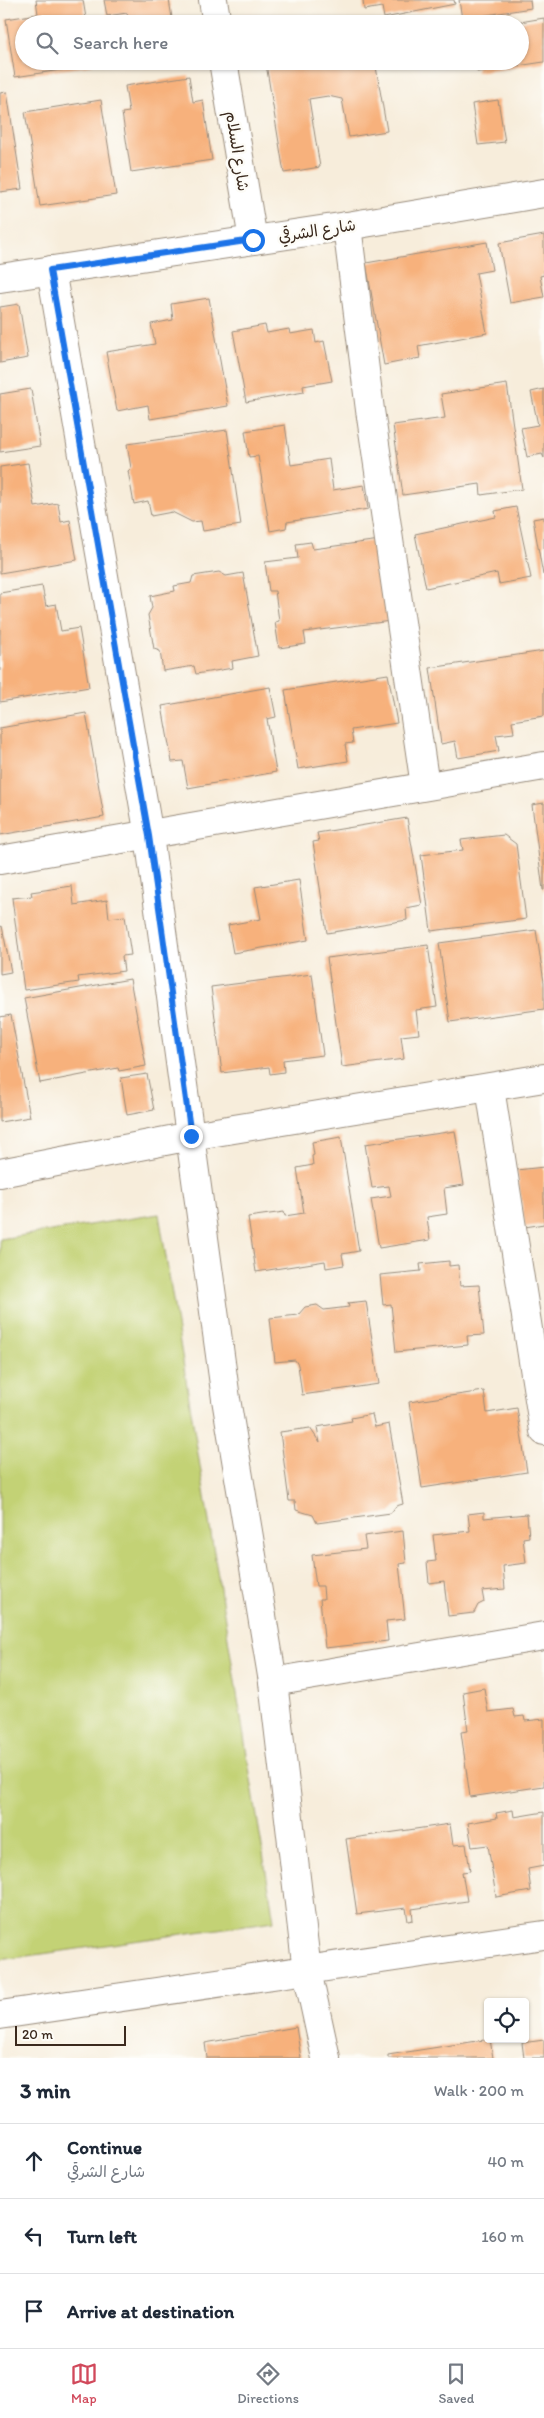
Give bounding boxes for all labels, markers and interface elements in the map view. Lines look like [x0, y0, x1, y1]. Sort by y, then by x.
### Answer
search box [15, 15, 529, 70]
icon: search [33, 29, 61, 57]
text: Search here [73, 31, 168, 54]
street label: شارع السلام [219, 110, 253, 193]
street label: شارع الشرقي [277, 214, 357, 248]
route start [242, 229, 265, 252]
route end [180, 1125, 203, 1148]
map controls [484, 1998, 529, 2043]
button: locate [484, 1998, 529, 2043]
scale bar [15, 2023, 126, 2046]
text: 20 m [22, 2026, 53, 2043]
text: 3 min [20, 2078, 70, 2103]
text: Walk · 200 m [434, 2081, 524, 2100]
text: Continue [67, 2136, 142, 2159]
icon: ahead [20, 2147, 48, 2175]
text: 40 m [487, 2152, 524, 2171]
text: شارع الشرقي [67, 2162, 145, 2181]
icon: left [20, 2222, 48, 2250]
text: Turn left [67, 2225, 137, 2248]
text: 160 m [481, 2227, 524, 2246]
icon: arrive [20, 2297, 48, 2325]
text: Arrive at destination [67, 2300, 234, 2323]
tab: Map [70, 2360, 98, 2407]
tab: Directions [237, 2360, 299, 2407]
tab: Saved [438, 2360, 474, 2407]

